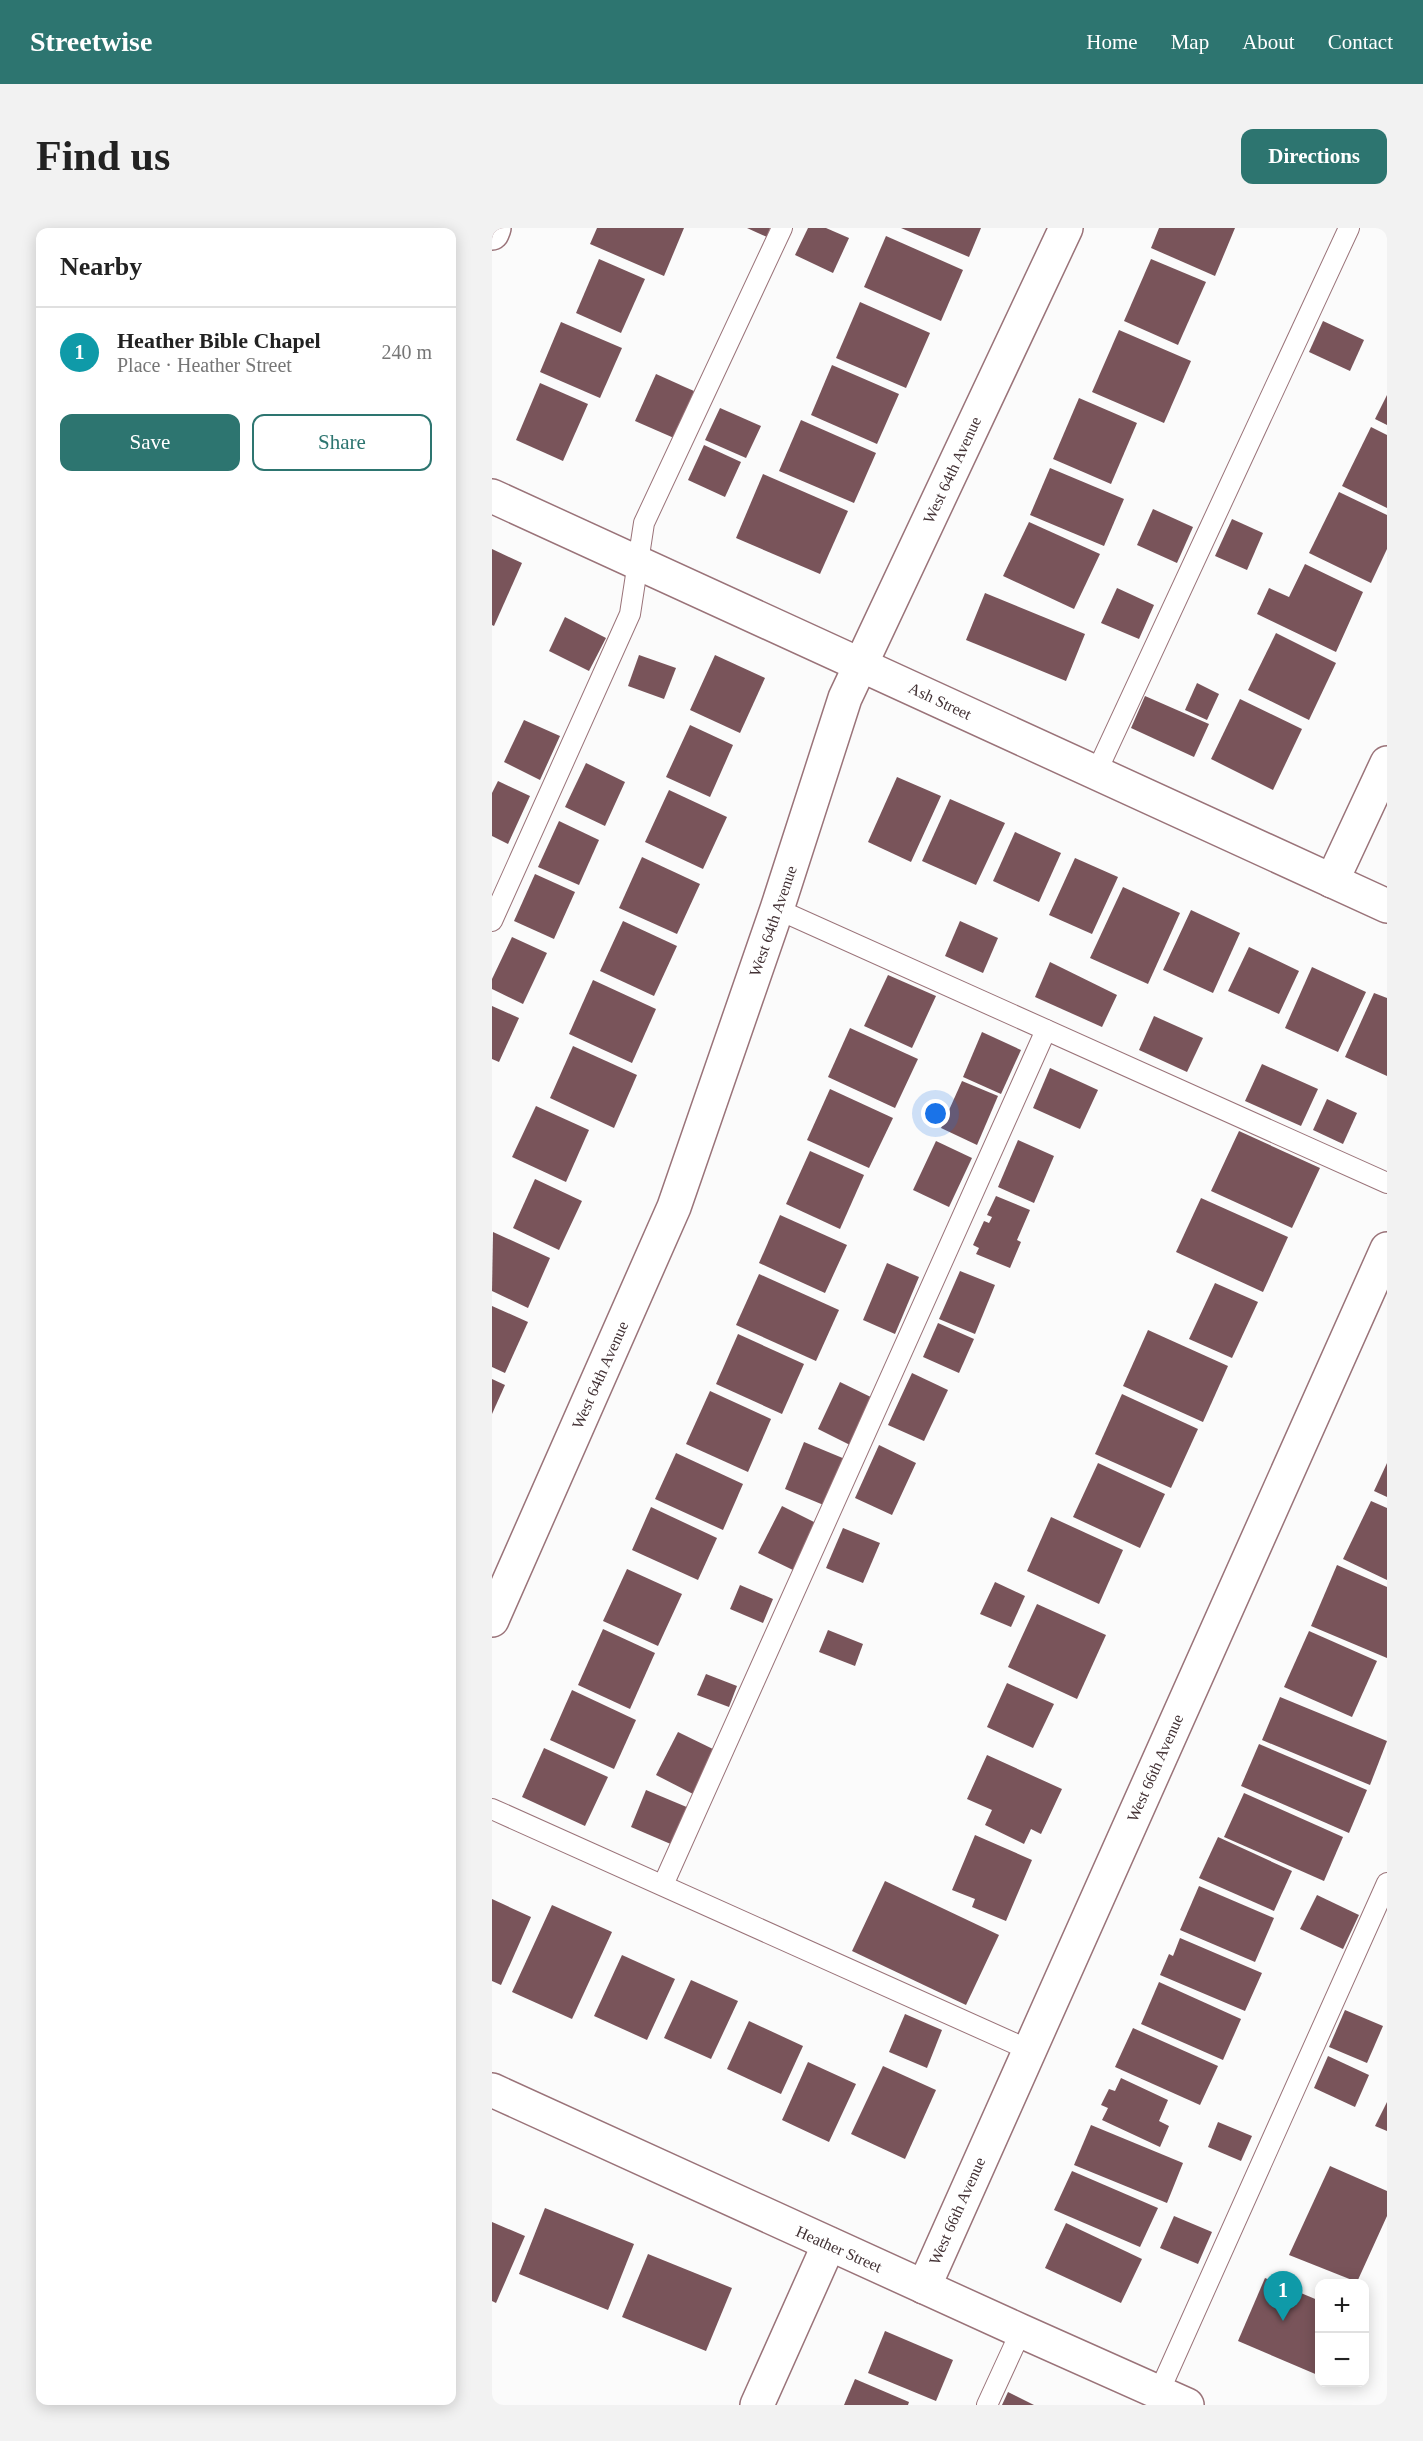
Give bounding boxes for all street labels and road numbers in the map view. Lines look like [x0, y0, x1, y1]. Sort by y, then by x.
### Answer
street label: West 64th Avenue [920, 414, 984, 526]
street label: Ash Street [906, 679, 974, 723]
street label: West 64th Avenue [746, 864, 800, 978]
street label: West 64th Avenue [569, 1319, 631, 1431]
street label: West 66th Avenue [1124, 1712, 1186, 1824]
street label: West 66th Avenue [926, 2155, 988, 2267]
street label: Heather Street [794, 2223, 885, 2276]

